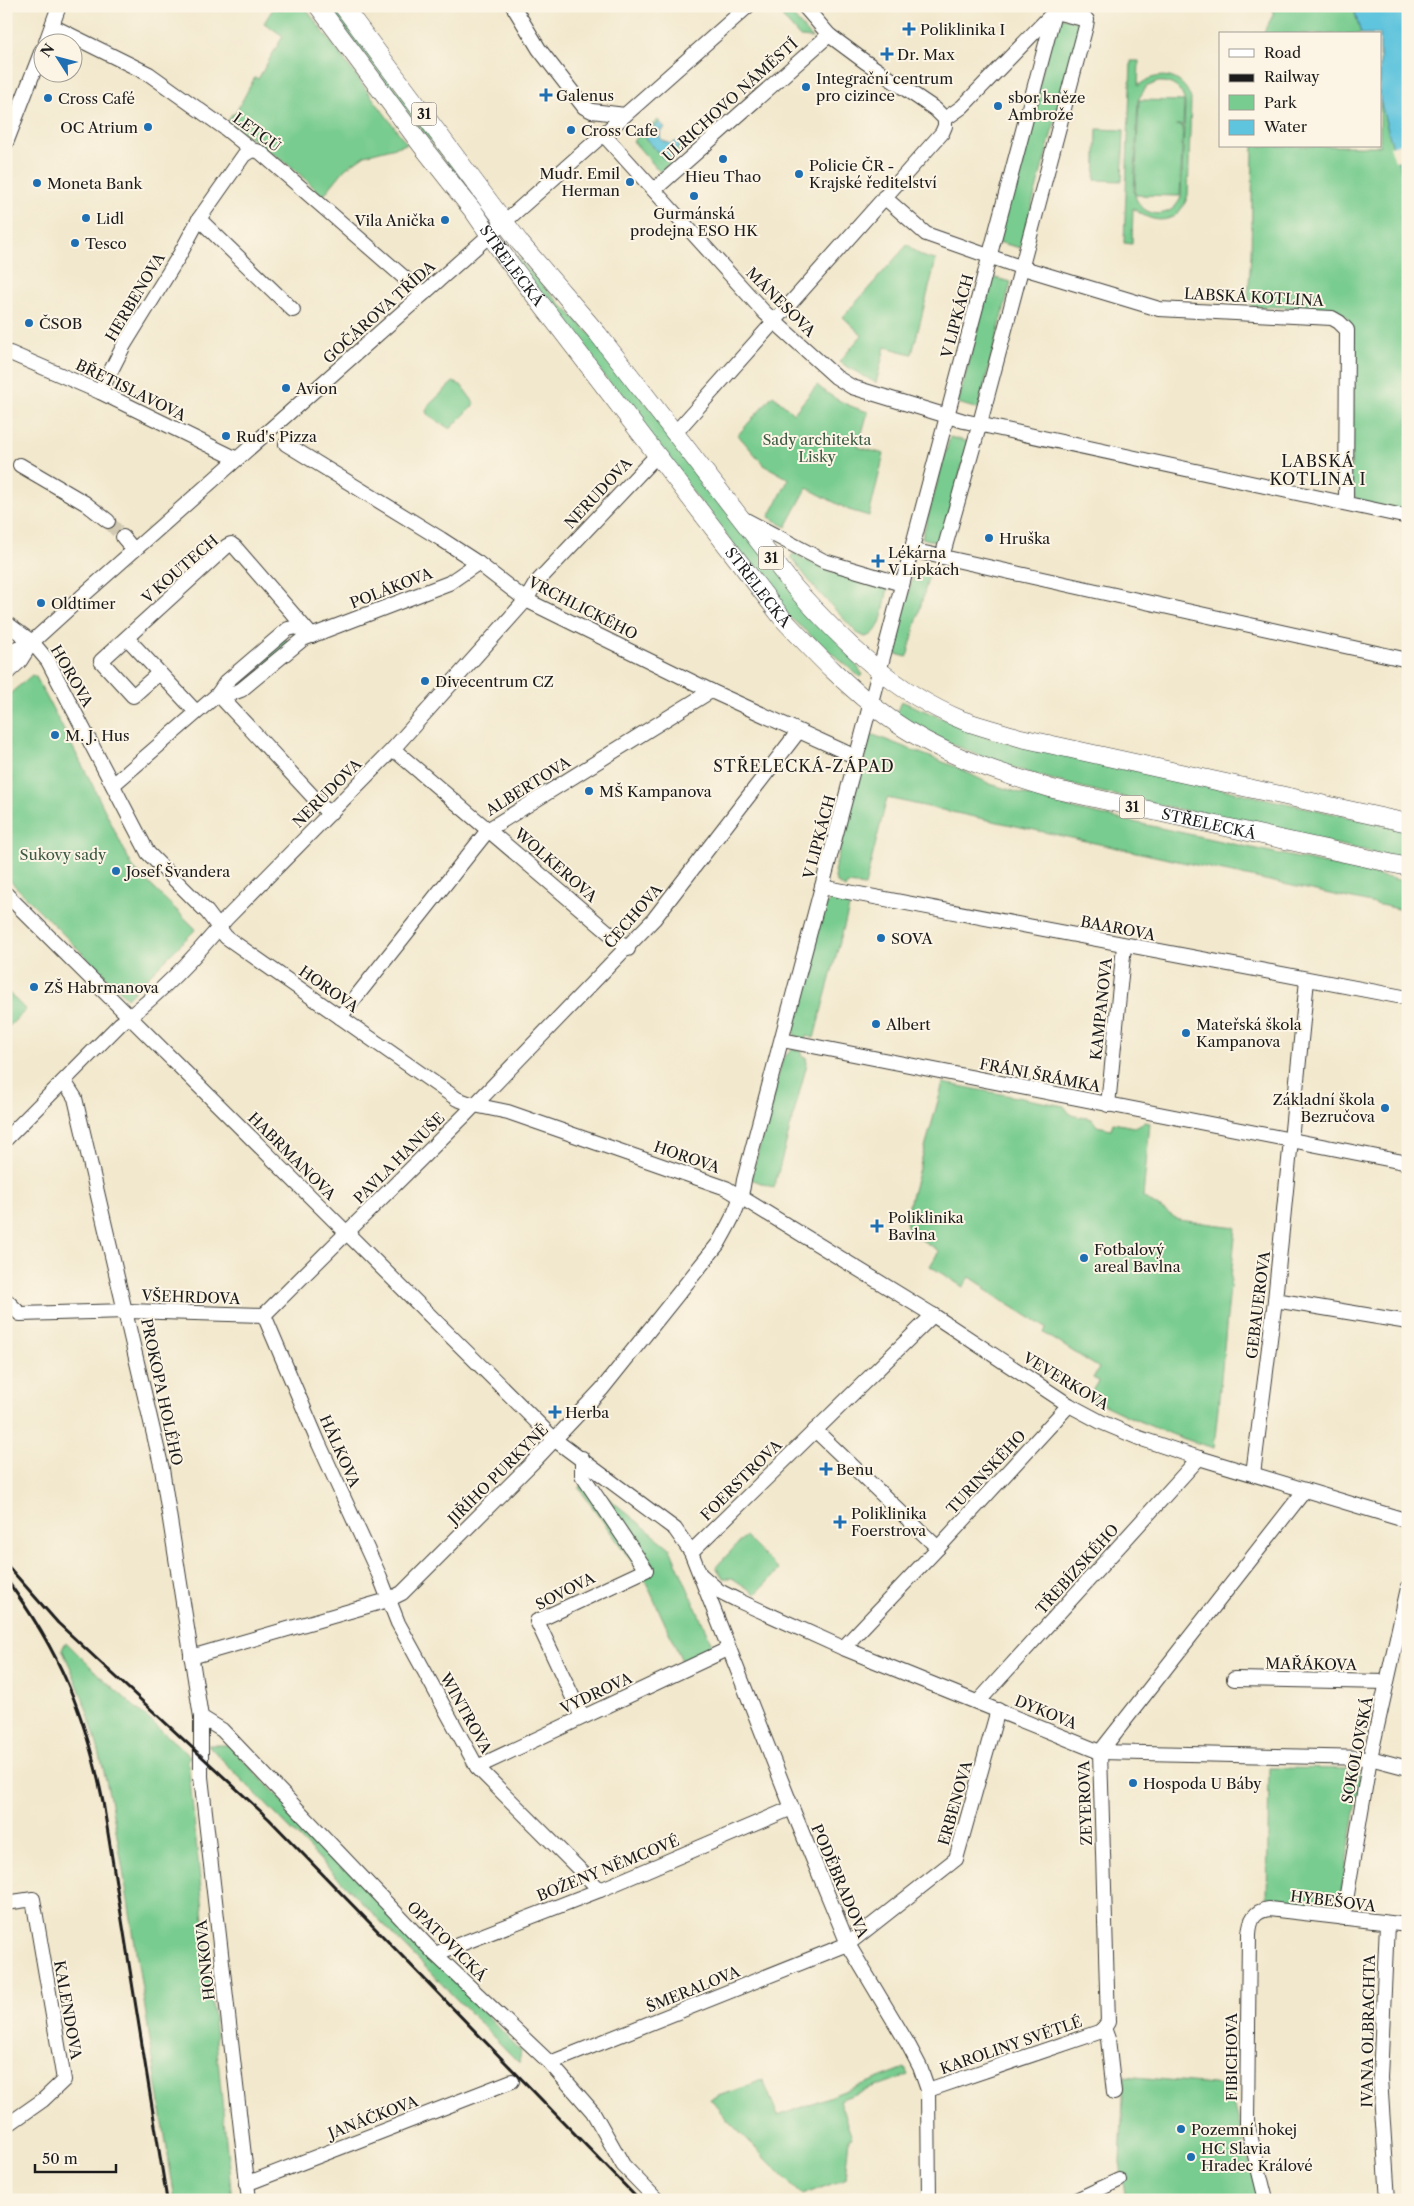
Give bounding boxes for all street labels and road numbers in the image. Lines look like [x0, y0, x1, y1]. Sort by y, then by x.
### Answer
street label: ULRICHOVO NÁMĚSTÍ [658, 34, 802, 166]
road number: 31 [412, 102, 436, 126]
street label: LETCŮ [229, 108, 285, 156]
street label: STŘELECKÁ [476, 221, 549, 310]
street label: HERBENOVA [101, 249, 169, 345]
street label: GOČÁROVA TŘÍDA [319, 256, 440, 367]
street label: MÁNESOVA [742, 263, 820, 341]
street label: V LIPKÁCH [936, 272, 977, 361]
street label: LABSKÁ KOTLINA [1184, 284, 1325, 310]
street label: BŘETISLAVOVA [73, 355, 190, 425]
street label: NERUDOVA [560, 453, 636, 532]
street label: V KOUTECH [137, 531, 222, 608]
street label: STŘELECKÁ [722, 543, 796, 632]
road number: 31 [758, 546, 784, 570]
street label: POLÁKOVA [347, 563, 436, 612]
street label: VRCHLICKÉHO [524, 572, 641, 644]
street label: HOROVA [47, 642, 98, 711]
street label: ALBERTOVA [481, 752, 575, 820]
street label: NERUDOVA [288, 754, 366, 832]
street label: V LIPKÁCH [798, 793, 839, 882]
road number: 31 [1120, 796, 1144, 819]
street label: STŘELECKÁ [1160, 804, 1259, 843]
street label: WOLKEROVA [510, 823, 602, 907]
street label: ČECHOVA [600, 879, 667, 952]
street label: BAAROVA [1079, 911, 1158, 945]
street label: KAMPANOVA [1086, 956, 1116, 1061]
street label: HOROVA [295, 962, 363, 1017]
street label: FRÁNI ŠRÁMKA [978, 1054, 1103, 1096]
street label: HABRMANOVA [244, 1108, 341, 1205]
street label: PAVLA HANUŠE [349, 1108, 449, 1208]
street label: HOROVA [651, 1137, 723, 1177]
street label: GEBAUEROVA [1242, 1249, 1274, 1360]
street label: VŠEHRDOVA [140, 1286, 241, 1308]
street label: PROKOPA HOLÉHO [137, 1317, 187, 1467]
street label: VEVERKOVA [1019, 1347, 1113, 1415]
street label: HÁLKOVA [316, 1412, 365, 1491]
street label: JIŘÍHO PURKYNĚ [442, 1420, 552, 1530]
street label: TURINSKÉHO [942, 1426, 1030, 1518]
street label: FOERSTROVA [696, 1435, 786, 1525]
street label: TŘEBÍZSKÉHO [1031, 1520, 1123, 1618]
street label: SOVOVA [532, 1568, 599, 1614]
street label: MAŘÁKOVA [1265, 1654, 1358, 1674]
street label: WINTROVA [436, 1668, 496, 1757]
street label: VYDROVA [556, 1668, 636, 1718]
street label: DYKOVA [1012, 1691, 1081, 1733]
street label: SOKOLOVSKÁ [1337, 1694, 1377, 1805]
street label: ERBENOVA [934, 1758, 976, 1847]
street label: ZEYEROVA [1074, 1759, 1096, 1846]
street label: PODĚBRADOVA [807, 1821, 873, 1942]
street label: BOŽENY NĚMCOVÉ [534, 1831, 682, 1905]
street label: HYBEŠOVA [1289, 1886, 1378, 1916]
street label: OPATOVICKÁ [403, 1897, 492, 1986]
street label: HONKOVA [191, 1918, 219, 2001]
street label: IVANA OLBRACHTA [1357, 1953, 1379, 2108]
street label: KALENDOVA [50, 1959, 86, 2062]
street label: ŠMERALOVA [643, 1961, 743, 2016]
street label: KAROLINY SVĚTLÉ [937, 2012, 1085, 2078]
street label: FIBICHOVA [1222, 2012, 1241, 2101]
street label: JANÁČKOVA [324, 2091, 421, 2144]

